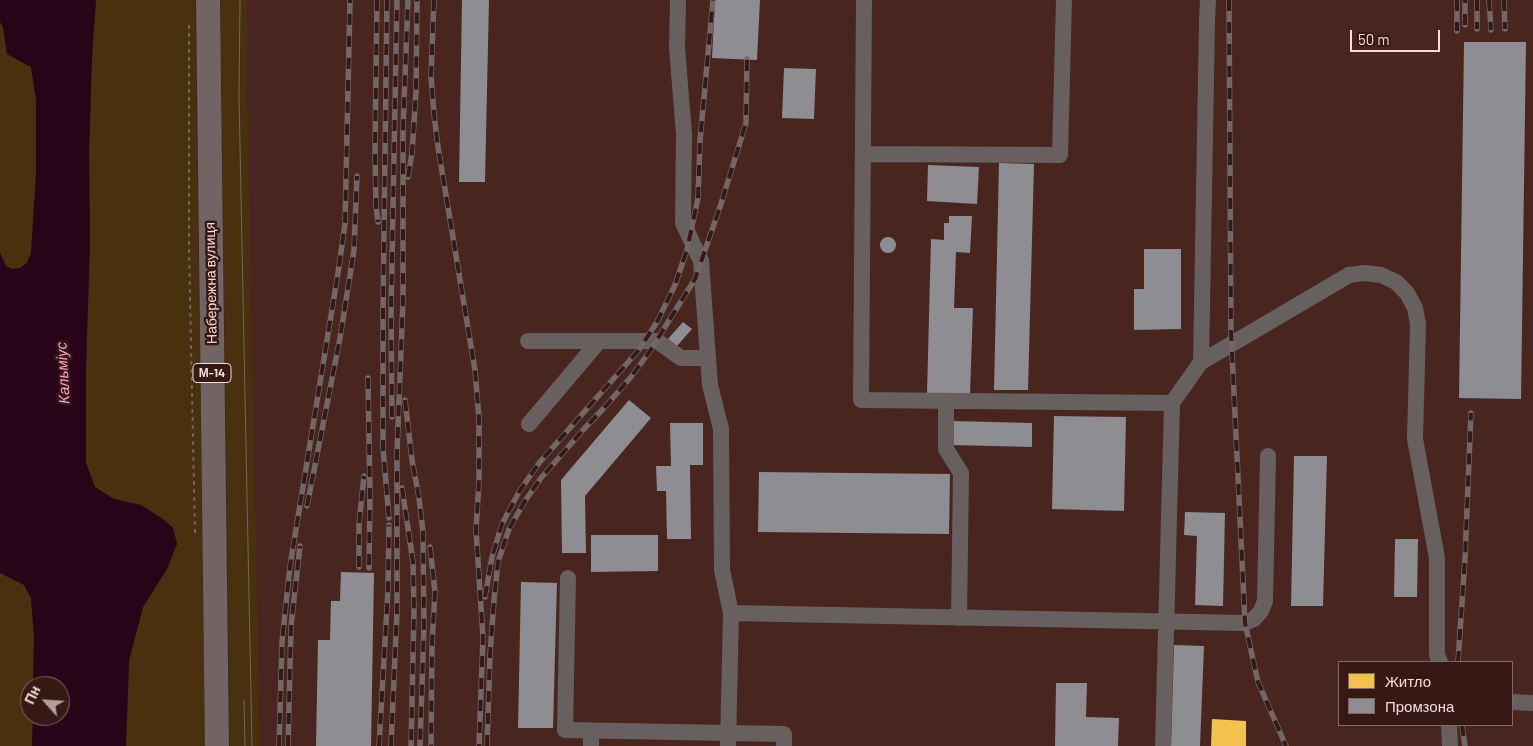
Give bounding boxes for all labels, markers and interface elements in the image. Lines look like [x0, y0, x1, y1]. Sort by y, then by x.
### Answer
scale bar [1353, 20, 1443, 52]
text: 50 m [1358, 30, 1390, 48]
street label: Набережна вулиця [202, 222, 220, 344]
water label: Кальміус [52, 342, 74, 404]
road number: М-14 [193, 363, 231, 382]
legend [1338, 661, 1513, 726]
text: Житло [1385, 672, 1431, 690]
north arrow [20, 676, 70, 726]
text: Пн [20, 683, 44, 707]
text: Промзона [1385, 697, 1454, 715]

